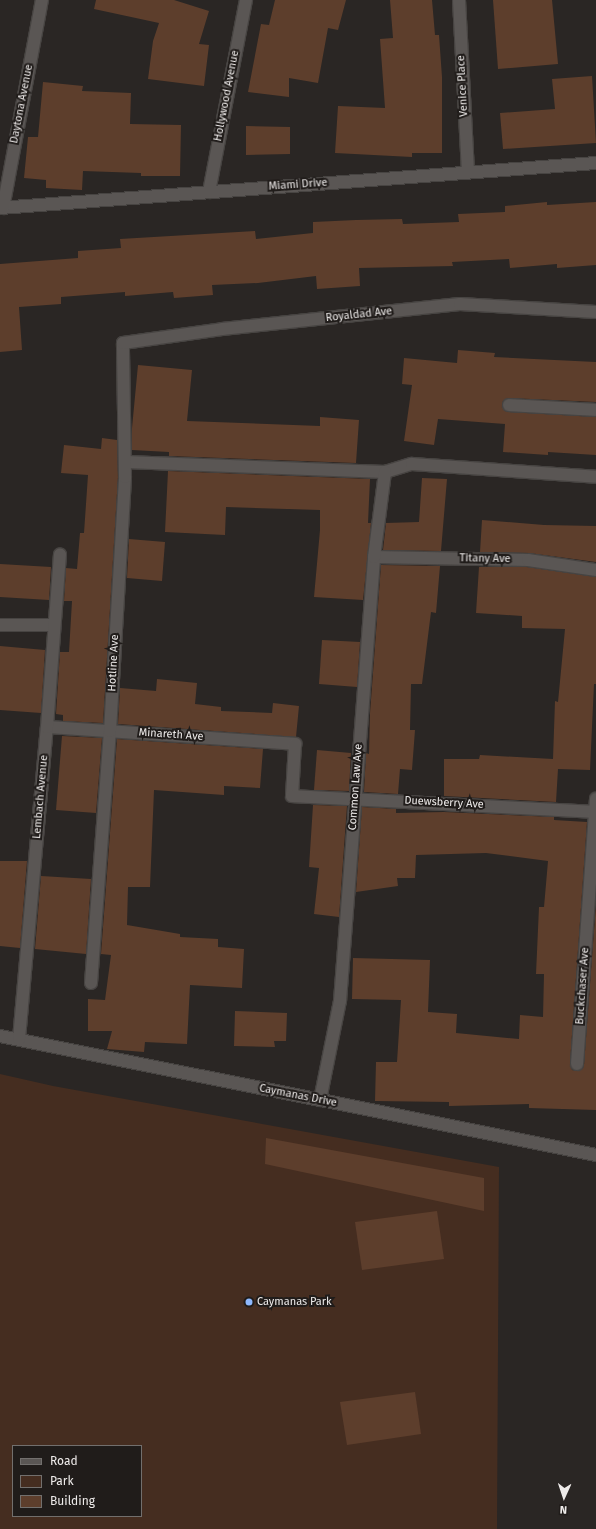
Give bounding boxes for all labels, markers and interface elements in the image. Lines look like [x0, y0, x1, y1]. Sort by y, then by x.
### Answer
street label: Hollywood Avenue [212, 49, 242, 143]
street label: Venice Place [455, 55, 471, 117]
street label: Daytona Avenue [8, 63, 36, 145]
street label: Miami Drive [268, 176, 328, 194]
street label: Royaldad Ave [325, 305, 393, 325]
street label: Titany Ave [459, 552, 511, 566]
street label: Hotline Ave [106, 634, 122, 692]
street label: Minareth Ave [138, 726, 204, 744]
street label: Common Law Ave [346, 743, 366, 831]
street label: Lembach Avenue [31, 755, 51, 839]
street label: Duewsberry Ave [404, 794, 484, 812]
street label: Buckchaser Ave [574, 947, 592, 1025]
street label: Caymanas Drive [258, 1082, 338, 1110]
place label: Caymanas Park [257, 1295, 332, 1309]
marker: Caymanas Park [244, 1297, 254, 1307]
legend [12, 1445, 142, 1517]
text: Road [50, 1454, 78, 1468]
text: Park [50, 1474, 74, 1488]
north arrow [544, 1477, 584, 1517]
text: Building [50, 1494, 95, 1508]
text: N [559, 1503, 567, 1516]

